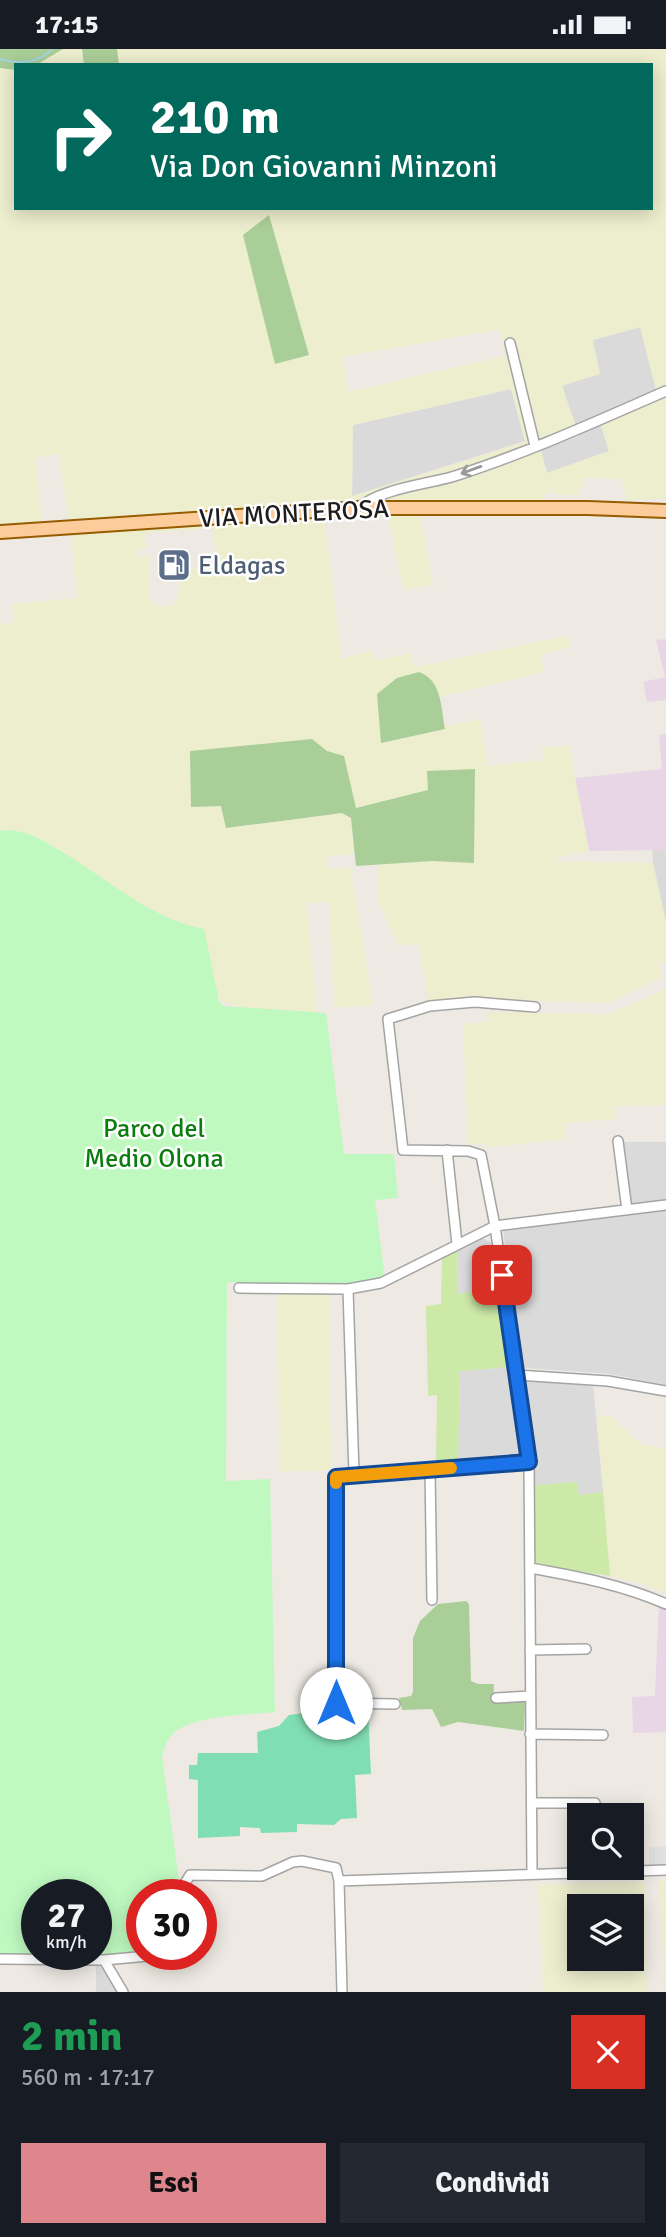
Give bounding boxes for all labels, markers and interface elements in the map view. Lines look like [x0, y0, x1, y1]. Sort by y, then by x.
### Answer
text: 17:15 [35, 9, 99, 41]
text: 210 m [150, 87, 280, 147]
icon: right [35, 91, 126, 182]
text: Via Don Giovanni Minzoni [150, 147, 498, 186]
one-way arrow [461, 465, 483, 477]
street label: VIA MONTEROSA [198, 493, 390, 535]
fuel station icon: Eldagas [155, 546, 193, 584]
place label: Eldagas [198, 550, 285, 582]
park label: Parco del Medio Olona [84, 1113, 224, 1175]
pin [472, 1245, 532, 1305]
icon: arrive [483, 1256, 521, 1294]
position arrow [299, 1666, 373, 1740]
map controls [567, 1803, 644, 1971]
button: search [567, 1803, 644, 1880]
speed limit sign: 30 [126, 1879, 217, 1970]
text: 27 [48, 1894, 85, 1937]
button: layers [567, 1894, 644, 1971]
text: km/h [46, 1931, 87, 1953]
text: 2 min [21, 2011, 122, 2062]
button: close [571, 2015, 645, 2089]
text: 560 m · 17:17 [21, 2063, 155, 2092]
button: Esci [21, 2143, 326, 2223]
button: Condividi [340, 2143, 645, 2223]

